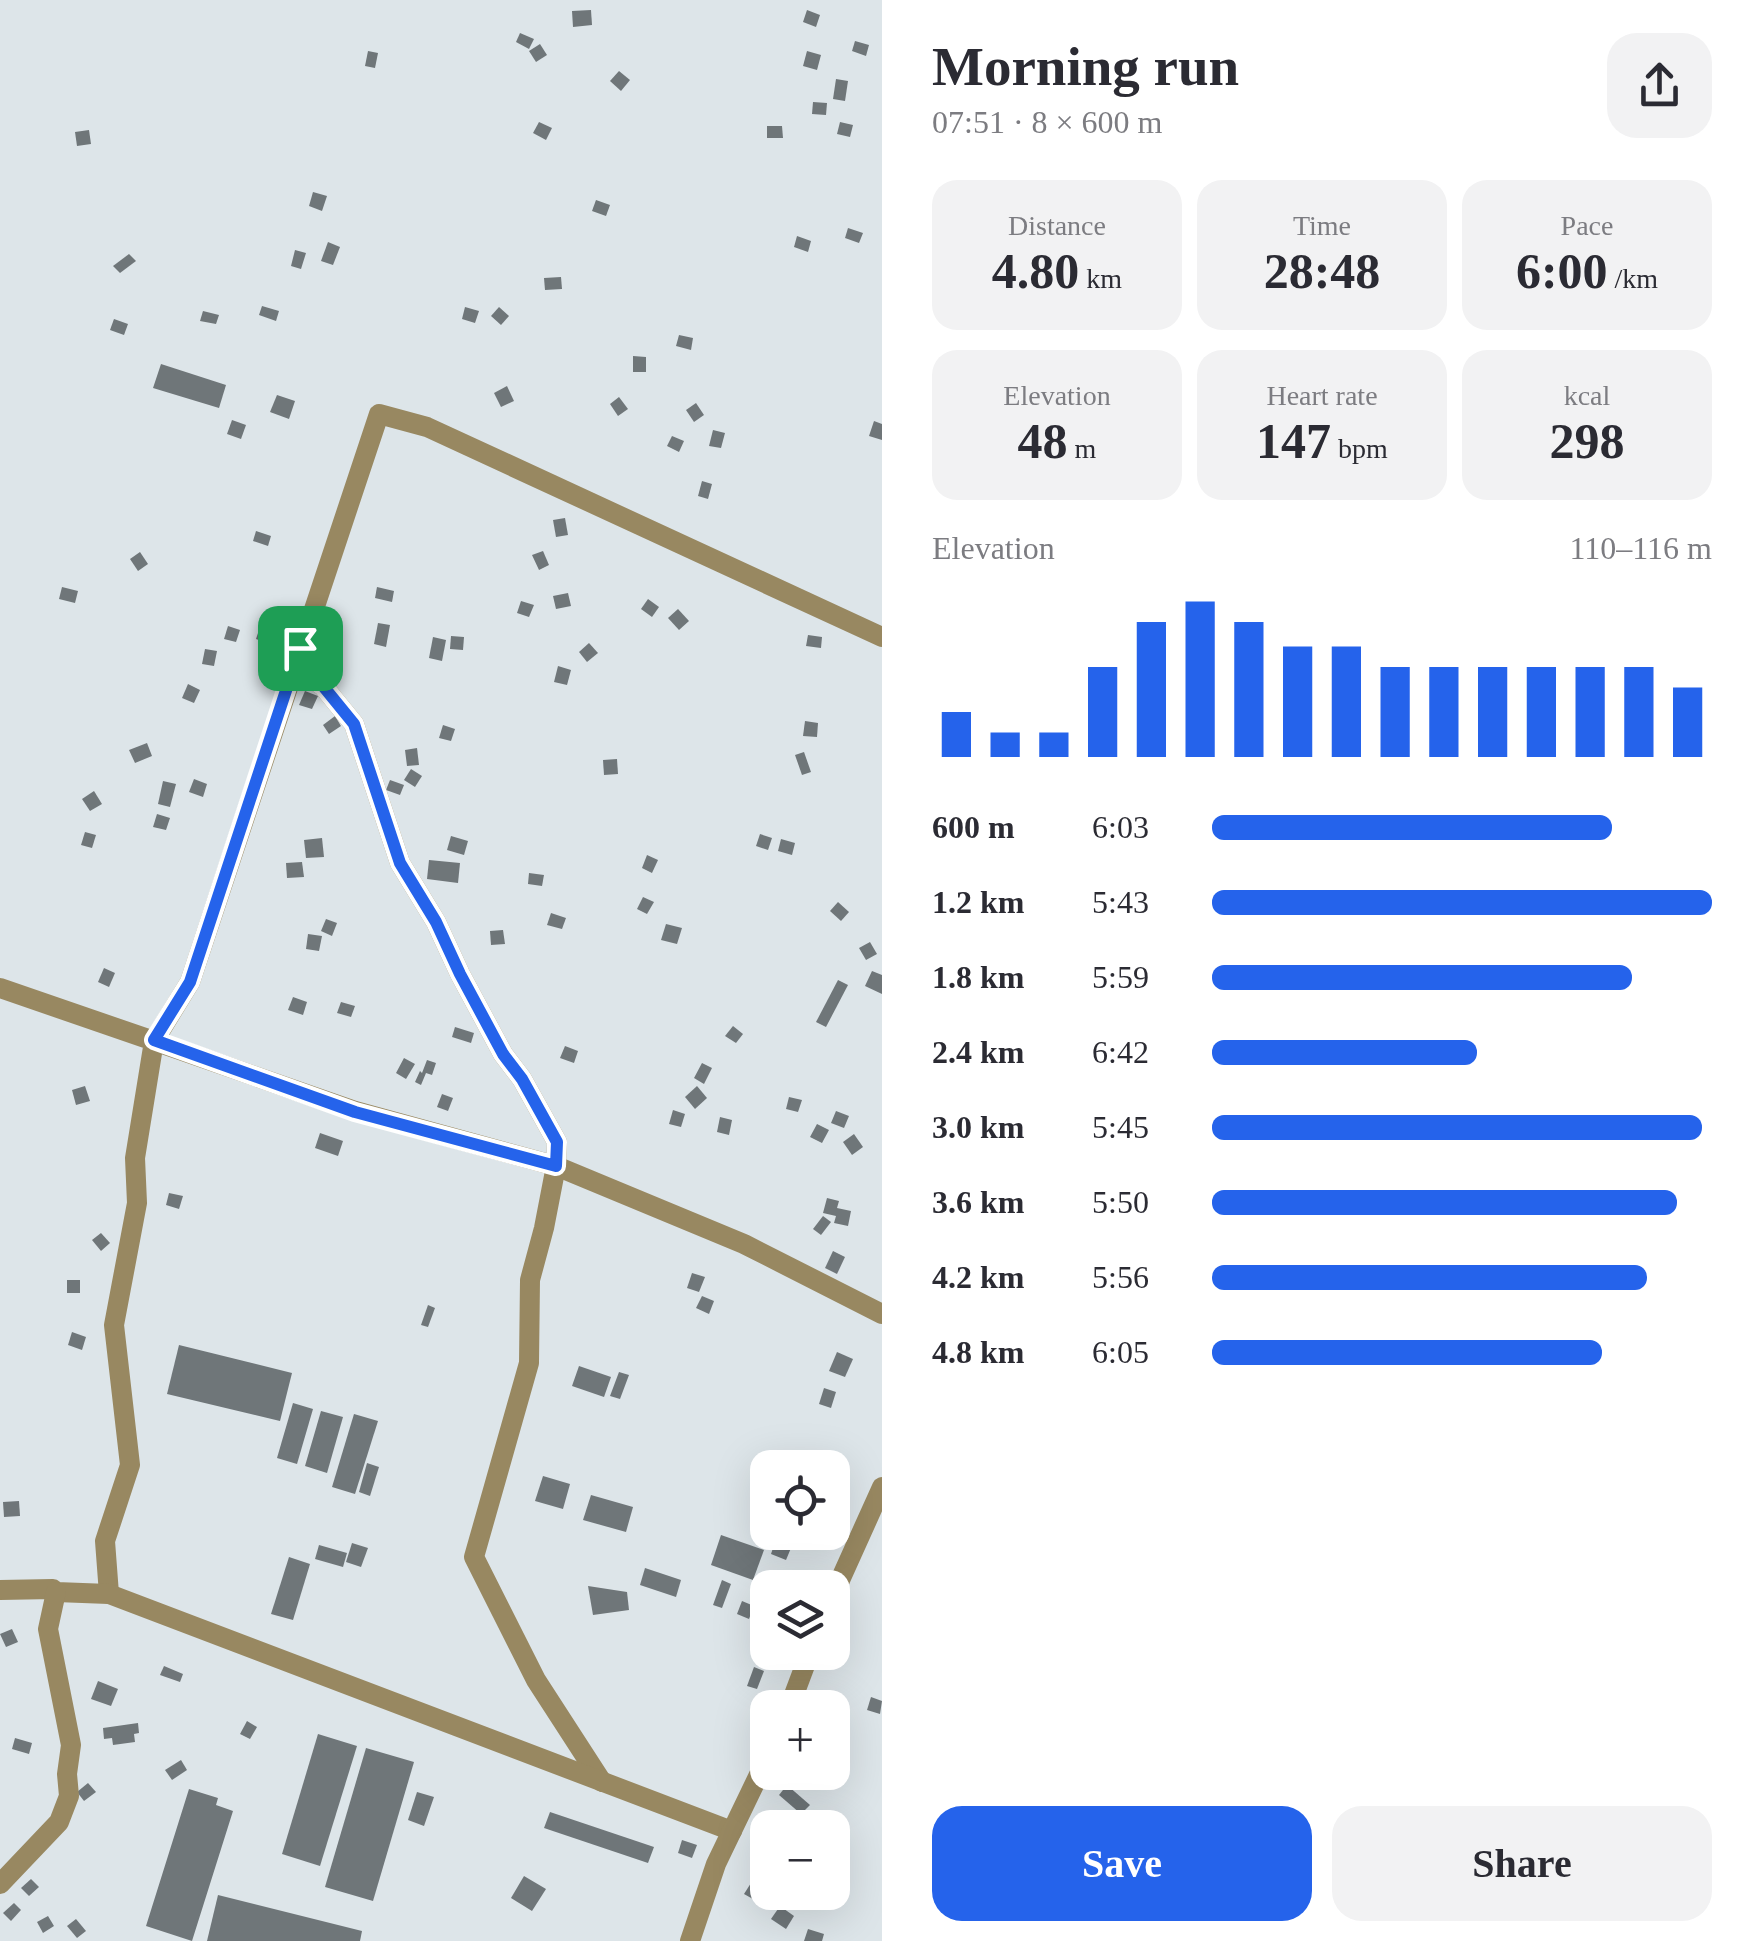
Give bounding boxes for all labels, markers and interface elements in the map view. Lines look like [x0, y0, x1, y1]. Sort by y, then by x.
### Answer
button: share [1607, 33, 1712, 138]
text: Morning run [932, 36, 1239, 97]
text: 07:51 · 8 × 600 m [932, 104, 1162, 140]
text: Distance [1008, 210, 1106, 241]
text: Time [1293, 210, 1351, 241]
text: Pace [1561, 210, 1613, 241]
text: 4.80 [992, 243, 1079, 299]
text: 28:48 [1264, 243, 1380, 299]
text: 6:00 [1516, 243, 1608, 299]
text: km [1079, 263, 1122, 294]
text: /km [1608, 263, 1658, 294]
text: Elevation [1003, 380, 1111, 411]
text: Heart rate [1266, 380, 1378, 411]
text: kcal [1564, 380, 1610, 411]
text: 48 [1018, 413, 1068, 469]
text: 147 [1256, 413, 1331, 469]
text: 298 [1550, 413, 1625, 469]
text: m [1068, 433, 1096, 464]
text: bpm [1331, 433, 1388, 464]
text: Elevation [932, 530, 1055, 566]
text: 110–116 m [1569, 530, 1712, 566]
pin [258, 606, 343, 691]
icon: arrive [273, 621, 328, 676]
text: 600 m [932, 809, 1015, 845]
text: 6:03 [1092, 809, 1149, 845]
text: 1.2 km [932, 884, 1024, 920]
text: 5:43 [1092, 884, 1149, 920]
text: 1.8 km [932, 959, 1024, 995]
text: 5:59 [1092, 959, 1149, 995]
text: 2.4 km [932, 1034, 1024, 1070]
text: 6:42 [1092, 1034, 1149, 1070]
text: 3.0 km [932, 1109, 1024, 1145]
text: 5:45 [1092, 1109, 1149, 1145]
text: 3.6 km [932, 1184, 1024, 1220]
text: 5:50 [1092, 1184, 1149, 1220]
text: 4.2 km [932, 1259, 1024, 1295]
text: 5:56 [1092, 1259, 1149, 1295]
text: 4.8 km [932, 1334, 1024, 1370]
text: 6:05 [1092, 1334, 1149, 1370]
map controls [750, 1450, 850, 1910]
button: locate [750, 1450, 850, 1550]
button: layers [750, 1570, 850, 1670]
button: + [750, 1690, 850, 1790]
button: Save [932, 1806, 1312, 1921]
button: Share [1332, 1806, 1712, 1921]
button: − [750, 1810, 850, 1910]

